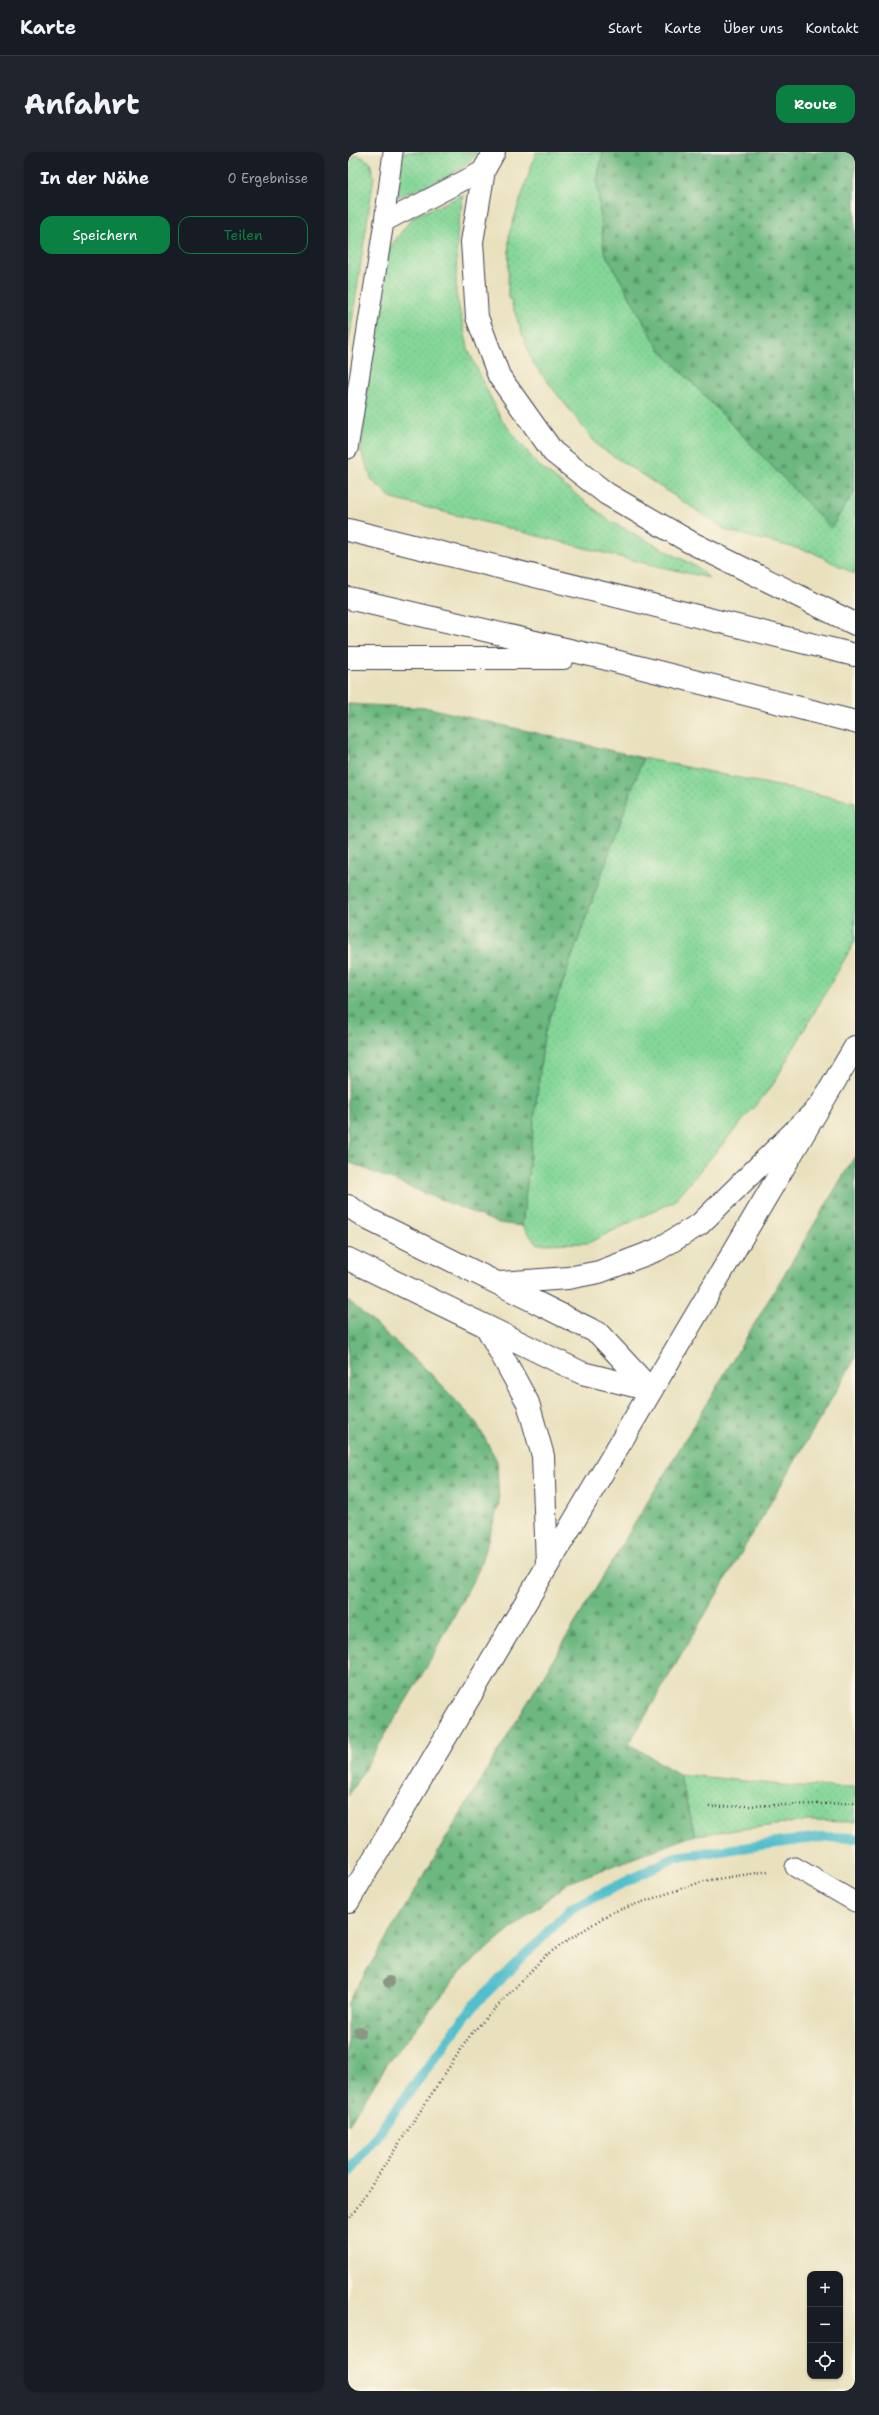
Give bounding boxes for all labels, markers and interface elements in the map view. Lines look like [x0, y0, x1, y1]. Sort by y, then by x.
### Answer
text: Karte [20, 15, 76, 40]
text: Start [608, 19, 642, 37]
text: Karte [664, 19, 701, 37]
text: Über uns [723, 19, 783, 37]
text: Kontakt [805, 19, 859, 37]
text: Anfahrt [24, 85, 140, 123]
button: Route [776, 85, 855, 123]
text: In der Nähe [40, 167, 149, 189]
text: 0 Ergebnisse [228, 170, 308, 187]
button: Speichern [40, 216, 170, 254]
button: Teilen [178, 216, 308, 254]
map controls [807, 2271, 843, 2379]
button: + [807, 2271, 843, 2307]
button: − [807, 2307, 843, 2343]
button: locate [807, 2343, 843, 2379]

